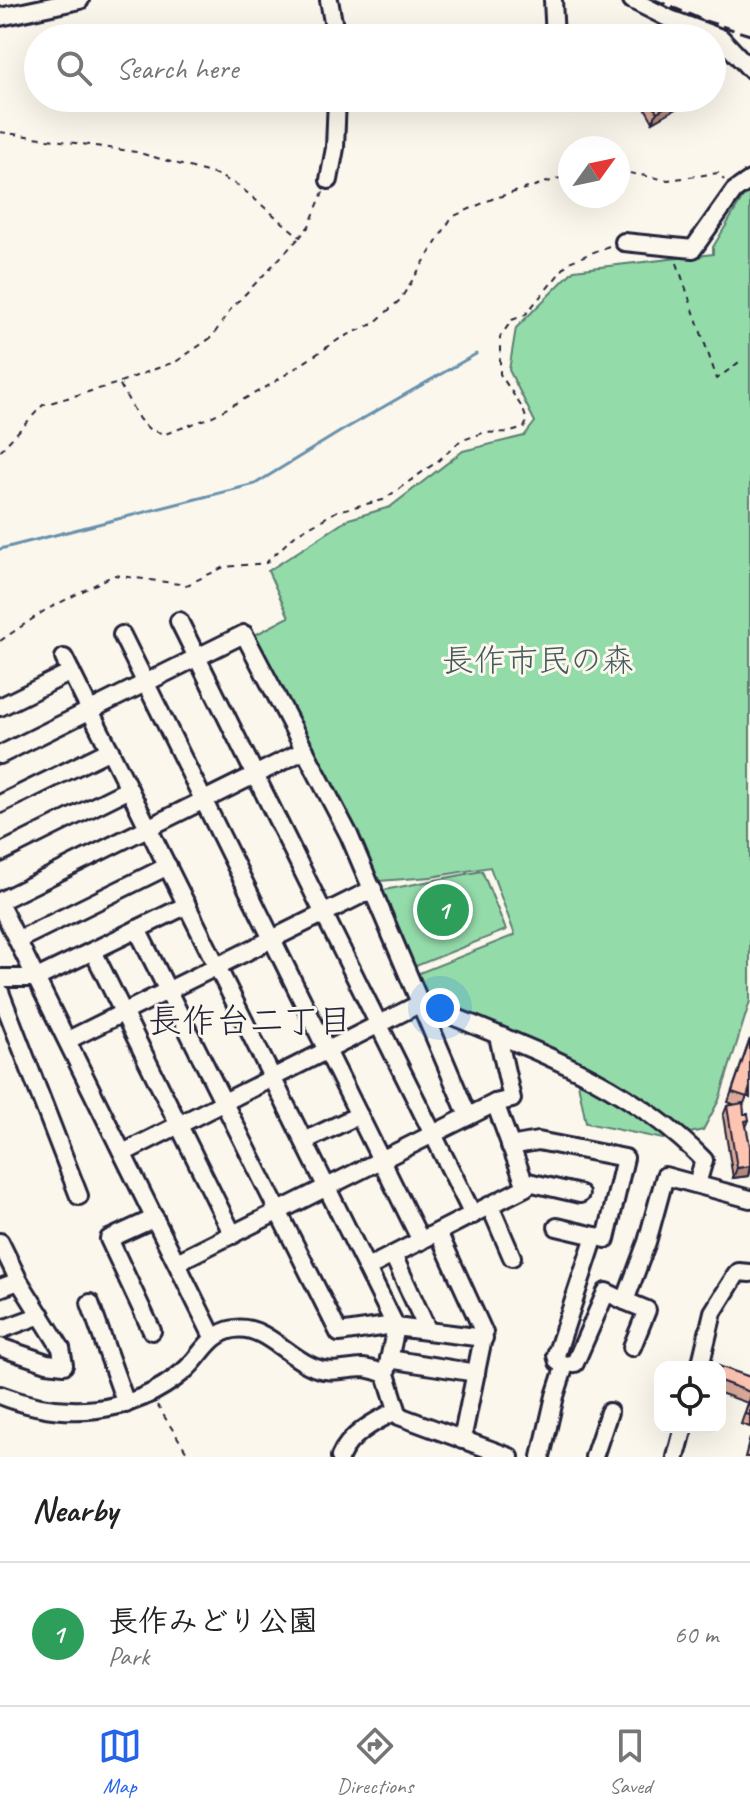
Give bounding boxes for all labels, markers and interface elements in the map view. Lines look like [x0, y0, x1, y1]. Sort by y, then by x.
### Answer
search box [24, 24, 726, 112]
icon: search [52, 46, 96, 90]
text: Search here [116, 49, 238, 87]
north arrow [558, 136, 630, 208]
park label: 長作市民の森 [442, 640, 634, 681]
pin: 1 [417, 880, 469, 940]
your location [420, 988, 460, 1028]
district label: 長作台二丁目 [148, 999, 352, 1042]
map controls [654, 1361, 726, 1433]
button: locate [654, 1361, 726, 1433]
text: Nearby [32, 1488, 118, 1531]
text: 長作みどり公園 [108, 1602, 318, 1640]
text: 1 [52, 1618, 64, 1651]
text: 60 m [674, 1618, 718, 1651]
text: Park [108, 1640, 149, 1673]
tab: Map [98, 1724, 142, 1800]
tab: Directions [337, 1724, 413, 1800]
tab: Saved [608, 1724, 652, 1800]

